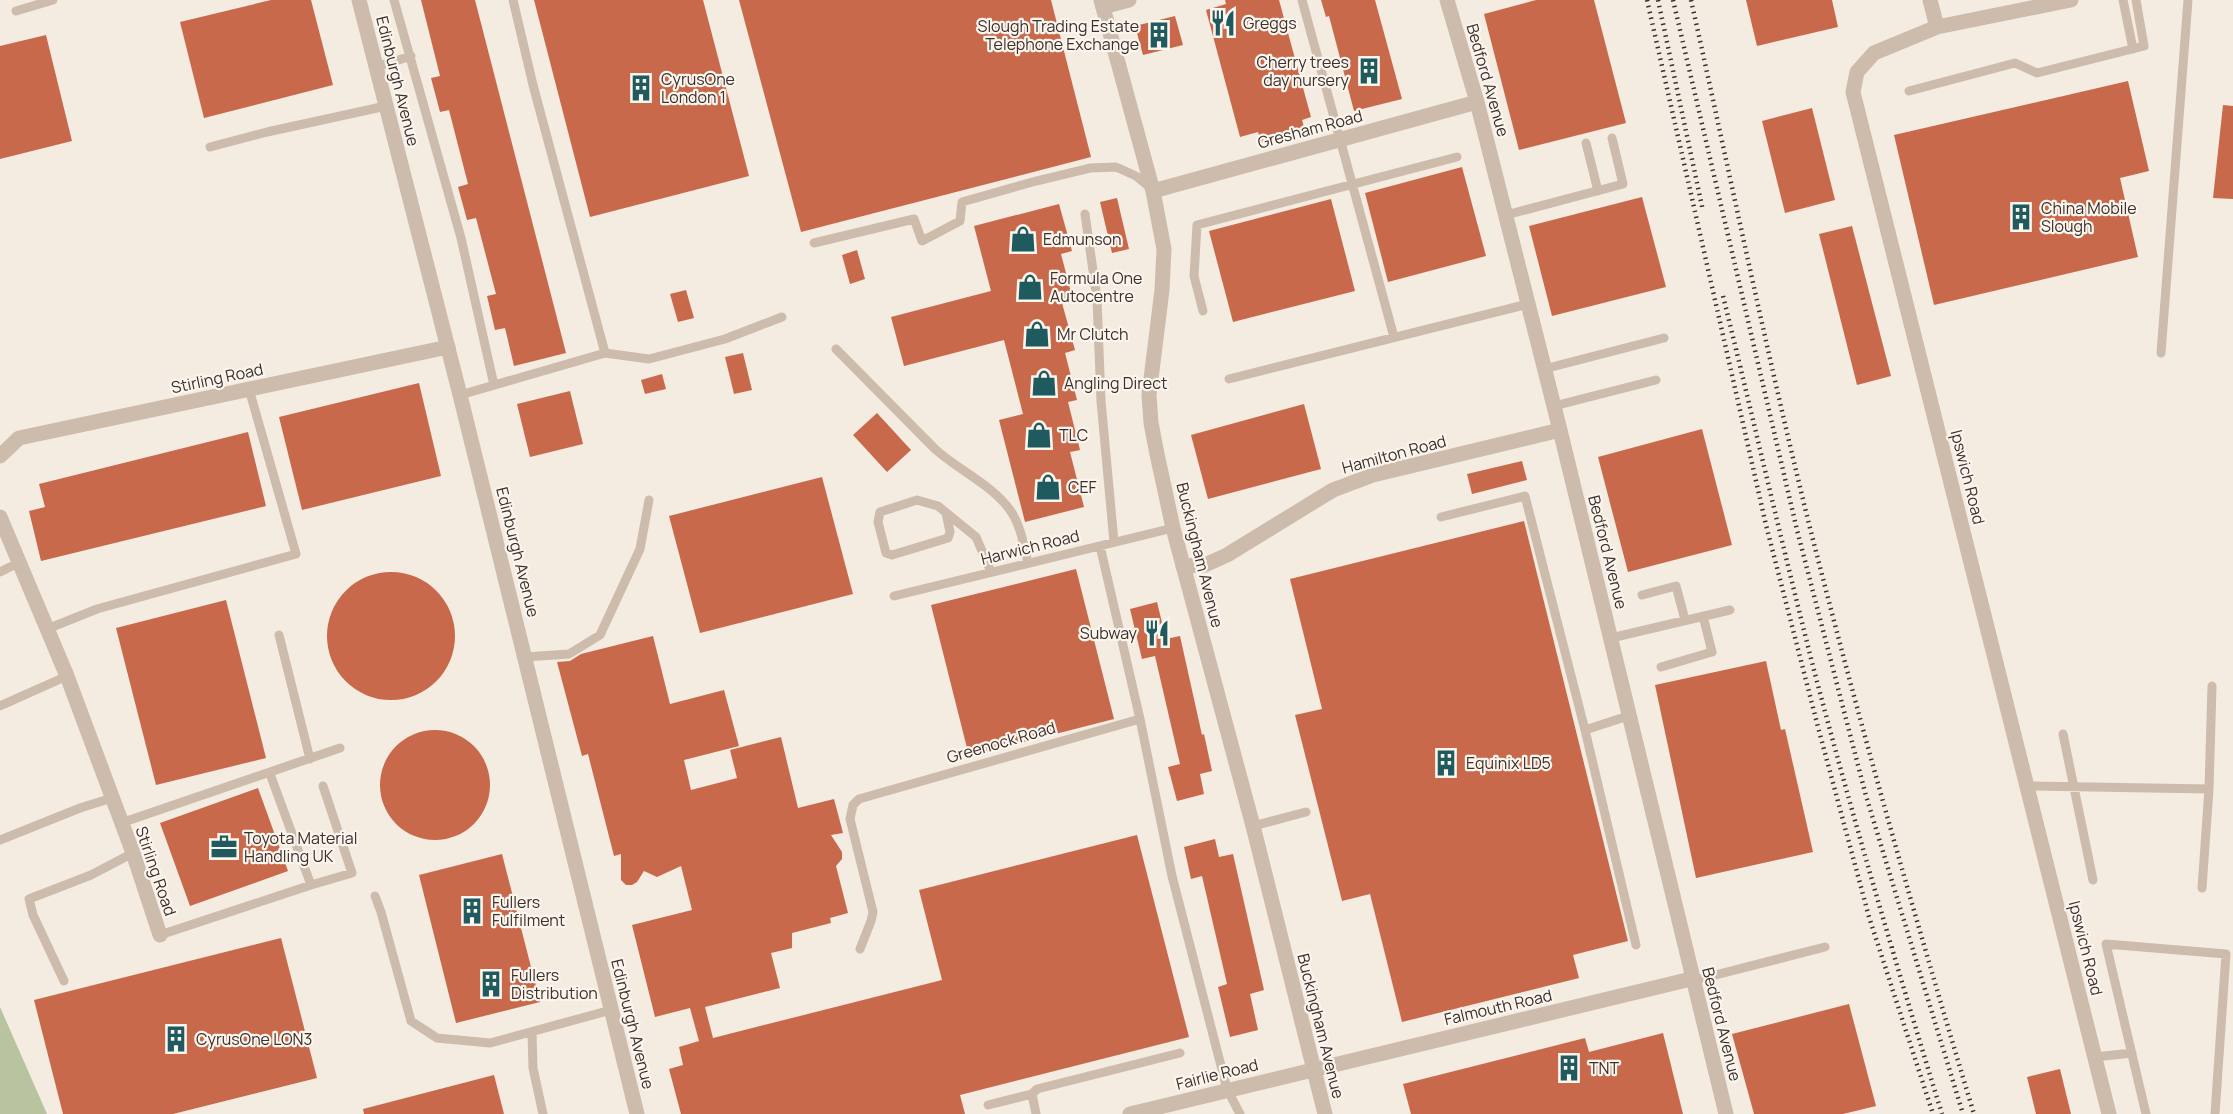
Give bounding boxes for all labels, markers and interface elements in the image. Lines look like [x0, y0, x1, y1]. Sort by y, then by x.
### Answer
restaurant icon: Greggs [1208, 8, 1238, 38]
place label: Greggs [1243, 12, 1297, 34]
street label: Edinburgh Avenue [371, 14, 425, 148]
place label: Slough Trading Estate Telephone Exchange [978, 15, 1139, 55]
building icon: Slough Trading Estate Telephone Exchange [1144, 20, 1174, 50]
street label: Bedford Avenue [1461, 21, 1515, 139]
place label: Cherry trees day nursery [1257, 51, 1350, 91]
building icon: Cherry trees day nursery [1354, 56, 1384, 86]
place label: CyrusOne London 1 [661, 68, 735, 108]
building icon: CyrusOne London 1 [626, 73, 656, 103]
street label: Gresham Road [1255, 104, 1365, 154]
place label: China Mobile Slough [2041, 197, 2137, 237]
building icon: China Mobile Slough [2006, 202, 2036, 232]
shop icon: Edmunson [1008, 224, 1038, 254]
place label: Edmunson [1043, 228, 1122, 250]
place label: Formula One Autocentre [1050, 267, 1142, 307]
shop icon: Formula One Autocentre [1015, 272, 1045, 302]
shop icon: Mr Clutch [1022, 319, 1052, 349]
place label: Mr Clutch [1057, 323, 1129, 345]
street label: Stirling Road [169, 358, 265, 398]
shop icon: Angling Direct [1029, 368, 1059, 398]
place label: Angling Direct [1064, 372, 1167, 394]
shop icon: TLC [1024, 420, 1054, 450]
place label: TLC [1059, 424, 1088, 446]
street label: Ipswich Road [1946, 427, 1990, 527]
street label: Hamilton Road [1339, 430, 1449, 478]
shop icon: CEF [1033, 472, 1063, 502]
place label: CEF [1068, 476, 1097, 498]
street label: Buckingham Avenue [1171, 480, 1229, 630]
street label: Edinburgh Avenue [491, 485, 545, 619]
street label: Bedford Avenue [1583, 493, 1633, 611]
street label: Harwich Road [978, 524, 1082, 570]
restaurant icon: Subway [1142, 618, 1172, 648]
place label: Subway [1080, 622, 1138, 644]
street label: Greenock Road [944, 716, 1058, 768]
building icon: Equinix LD5 [1431, 748, 1461, 778]
place label: Equinix LD5 [1466, 752, 1551, 774]
street label: Stirling Road [130, 823, 182, 919]
place label: Toyota Material Handling UK [244, 827, 357, 867]
office icon: Toyota Material Handling UK [209, 832, 239, 862]
place label: Fullers Fulfilment [492, 891, 565, 931]
building icon: Fullers Fulfilment [457, 896, 487, 926]
street label: Ipswich Road [2064, 898, 2108, 998]
street label: Buckingham Avenue [1292, 951, 1350, 1101]
street label: Edinburgh Avenue [606, 957, 660, 1091]
place label: Fullers Distribution [511, 964, 598, 1004]
street label: Bedford Avenue [1697, 965, 1747, 1083]
building icon: Fullers Distribution [476, 969, 506, 999]
street label: Falmouth Road [1442, 984, 1554, 1030]
building icon: CyrusOne LON3 [161, 1024, 191, 1054]
place label: CyrusOne LON3 [196, 1028, 312, 1050]
street label: Fairlie Road [1174, 1053, 1260, 1095]
building icon: TNT [1554, 1053, 1584, 1083]
place label: TNT [1589, 1057, 1619, 1079]

